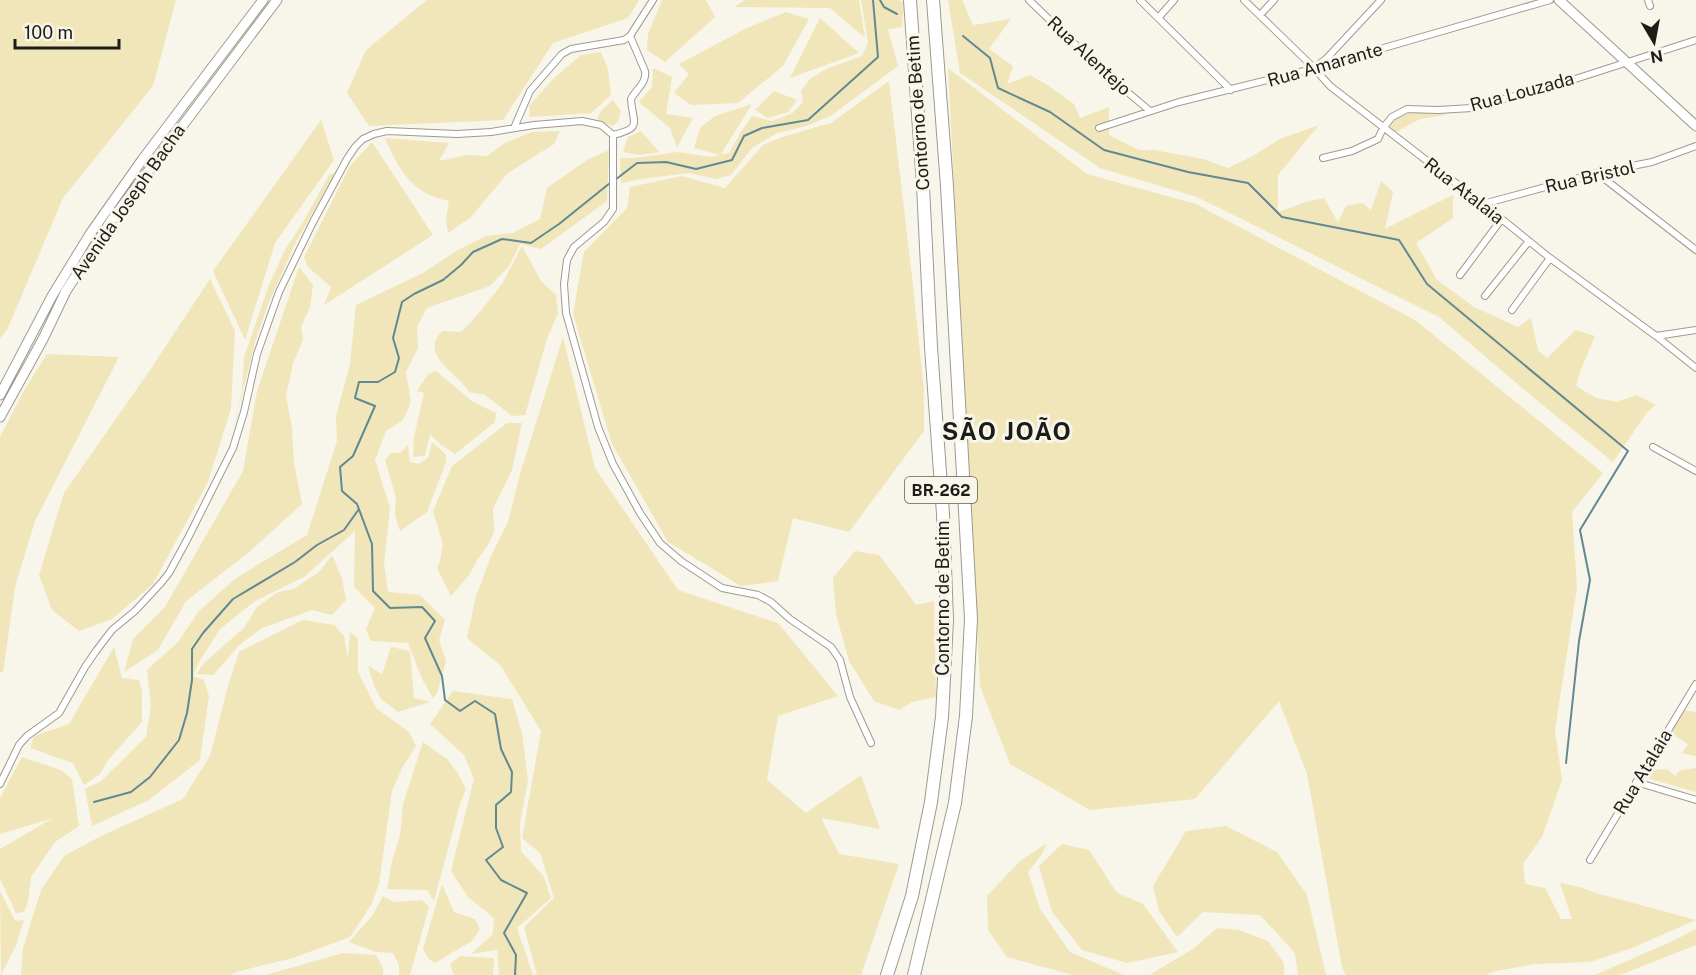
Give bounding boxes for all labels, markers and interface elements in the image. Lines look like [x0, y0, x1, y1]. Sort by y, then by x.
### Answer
scale bar [15, 12, 118, 50]
street label: Rua Alentejo [1043, 12, 1136, 100]
north arrow [1624, 12, 1684, 72]
text: 100 m [24, 22, 73, 43]
street label: Contorno de Betim [902, 35, 933, 191]
street label: Rua Amarante [1265, 38, 1385, 91]
text: N [1649, 46, 1664, 67]
street label: Rua Louzada [1468, 68, 1576, 115]
street label: Avenida Joseph Bacha [66, 120, 189, 283]
street label: Rua Atalaia [1420, 153, 1508, 228]
street label: Rua Bristol [1543, 156, 1637, 197]
district label: SÃO JOÃO [942, 416, 1072, 445]
road number: BR-262 [905, 477, 977, 503]
street label: Contorno de Betim [932, 520, 953, 676]
street label: Rua Atalaia [1609, 726, 1676, 818]

